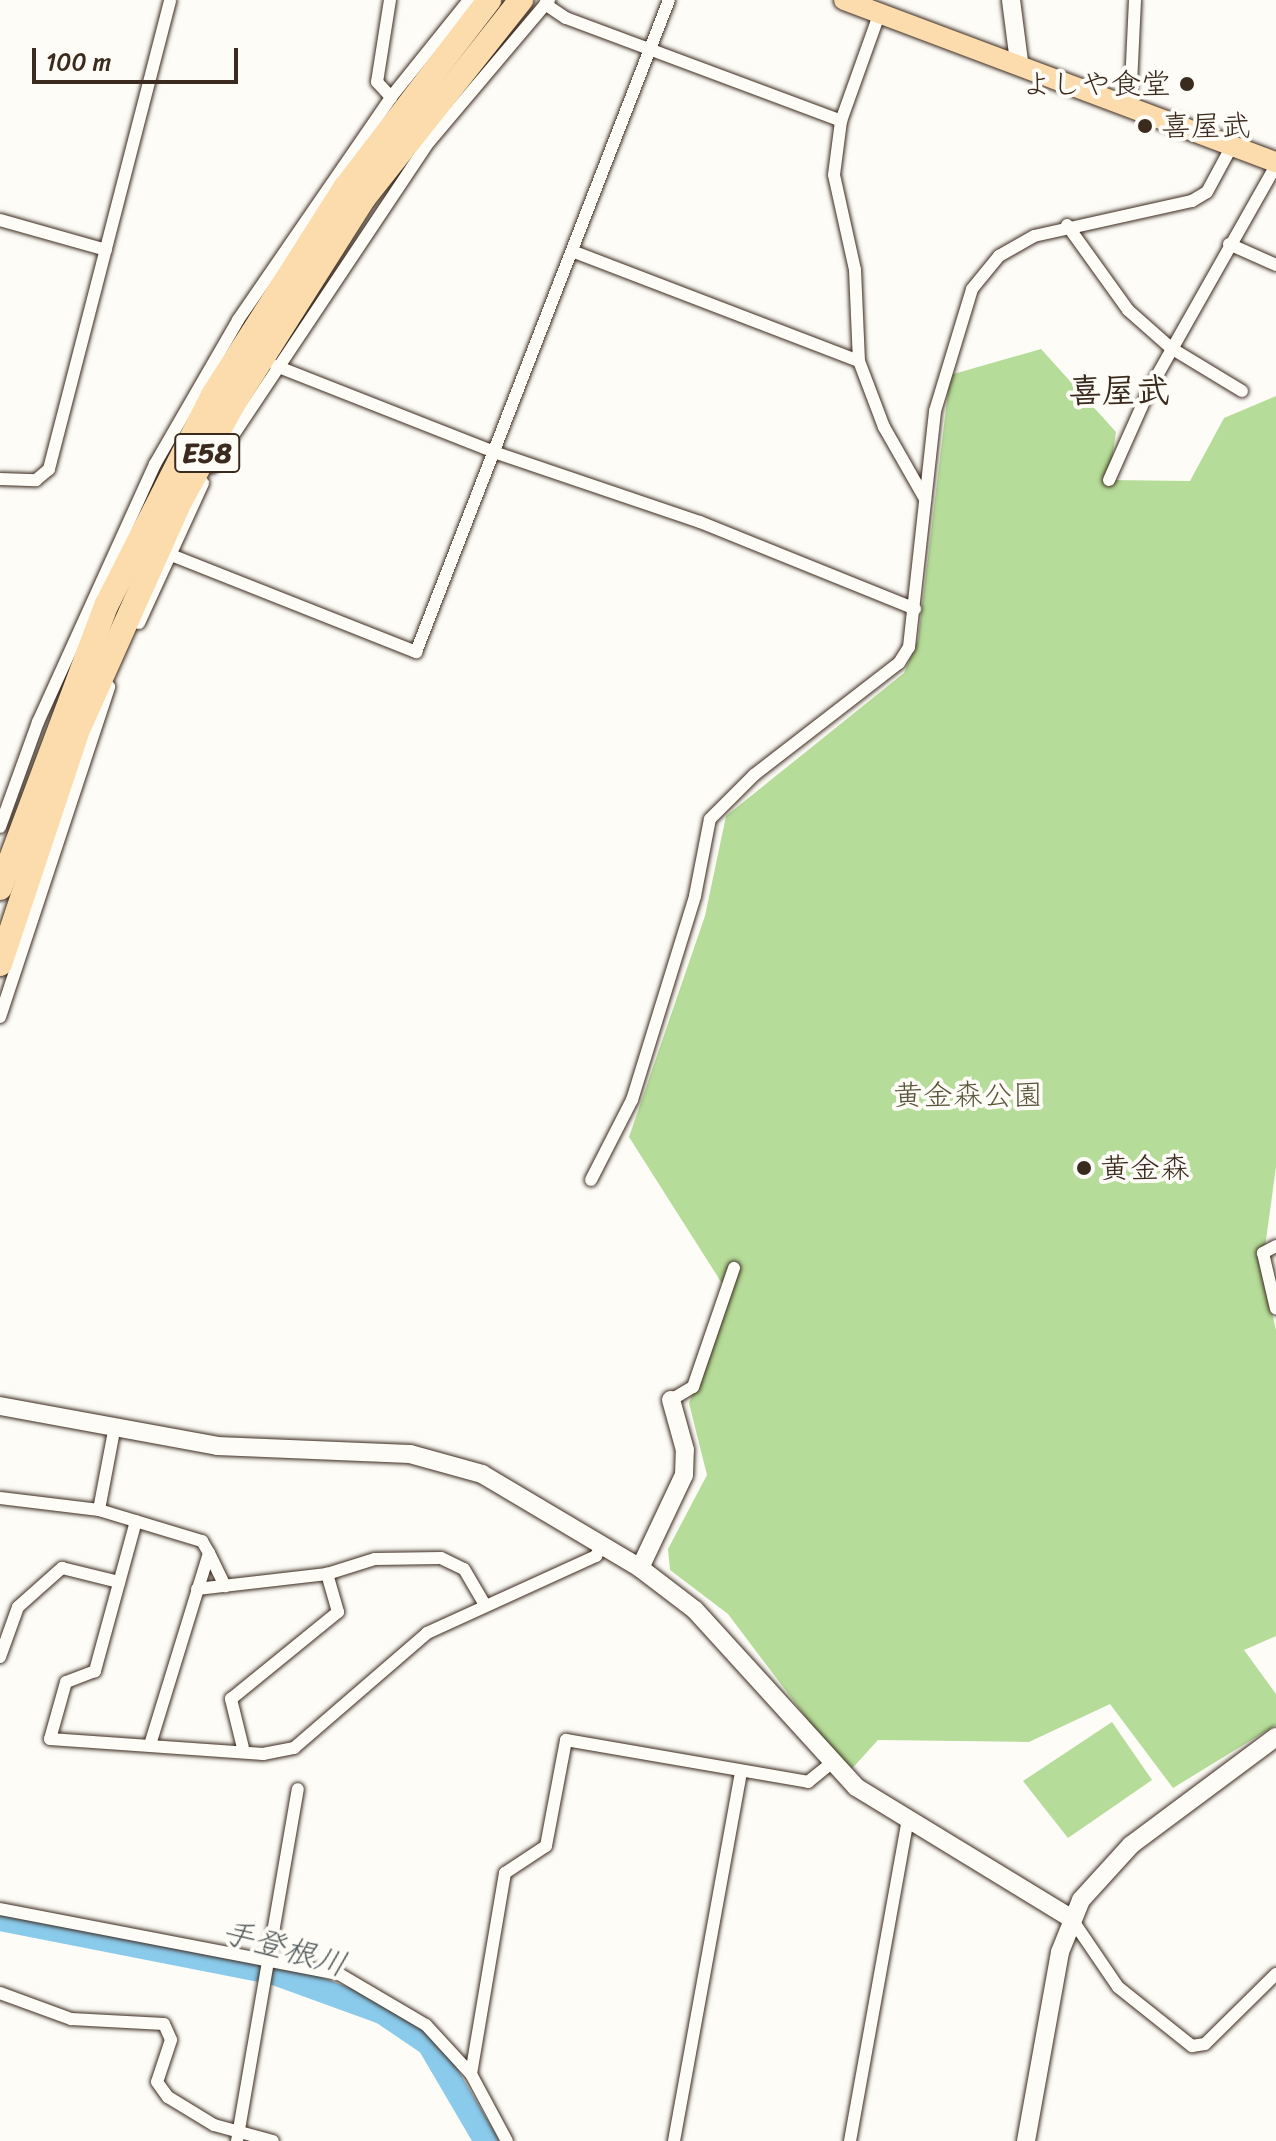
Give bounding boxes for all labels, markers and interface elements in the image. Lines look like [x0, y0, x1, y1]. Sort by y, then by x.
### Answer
scale bar [36, 32, 242, 82]
text: 100 m [46, 41, 111, 83]
place label: よしや食堂 [1021, 66, 1171, 102]
marker: よしや食堂 [1178, 75, 1196, 93]
place label: 喜屋武 [1161, 108, 1251, 144]
marker: 喜屋武 [1136, 117, 1154, 135]
district label: 喜屋武 [1068, 372, 1170, 412]
road number: E58 [173, 429, 241, 477]
park label: 黄金森公園 [893, 1077, 1043, 1113]
place label: 黄金森 [1100, 1150, 1190, 1186]
marker: 黄金森 [1075, 1159, 1093, 1177]
water label: 手登根川 [217, 1913, 351, 1985]

